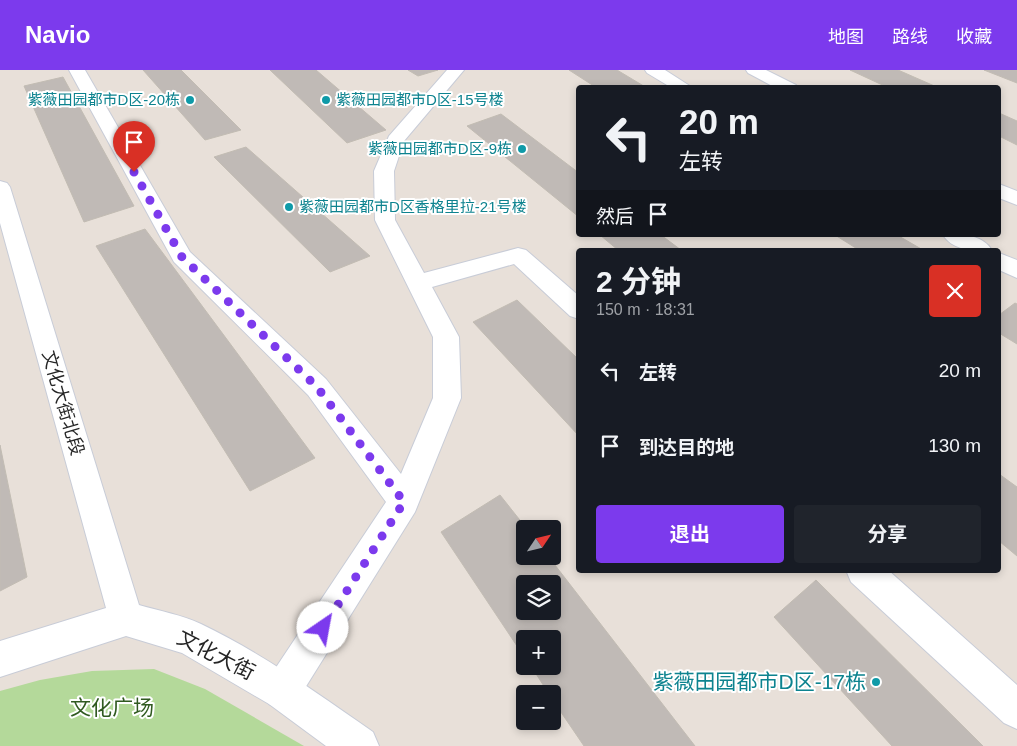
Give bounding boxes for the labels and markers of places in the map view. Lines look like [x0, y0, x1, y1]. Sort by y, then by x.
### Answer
place label: 紫薇田园都市D区-20栋 [27, 91, 180, 108]
place label: 紫薇田园都市D区-15号楼 [336, 91, 504, 108]
marker: 紫薇田园都市D区-20栋 [184, 94, 196, 106]
marker: 紫薇田园都市D区-15号楼 [320, 94, 332, 106]
pin [113, 121, 155, 172]
place label: 紫薇田园都市D区-9栋 [368, 140, 512, 157]
marker: 紫薇田园都市D区-9栋 [516, 143, 528, 155]
place label: 紫薇田园都市D区香格里拉-21号楼 [299, 198, 527, 215]
marker: 紫薇田园都市D区香格里拉-21号楼 [283, 201, 295, 213]
place label: 紫薇田园都市D区-17栋 [652, 670, 866, 693]
marker: 紫薇田园都市D区-17栋 [870, 676, 882, 688]

